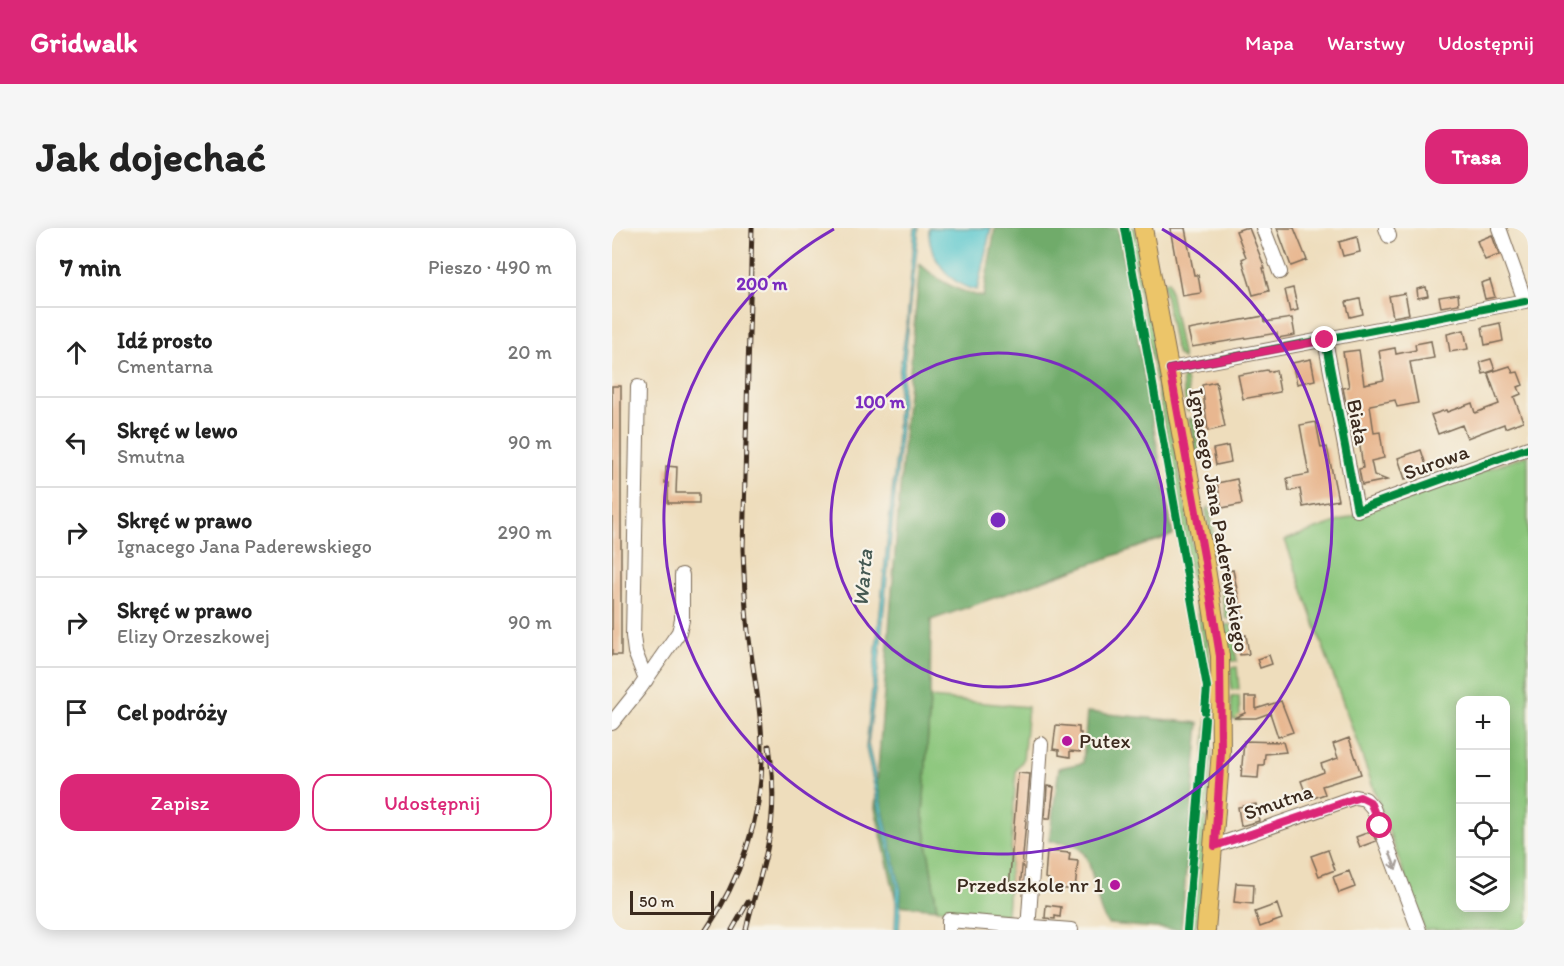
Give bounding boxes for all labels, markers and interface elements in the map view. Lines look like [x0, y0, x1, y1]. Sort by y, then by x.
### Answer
text: Gridwalk [30, 25, 138, 59]
text: Mapa [1245, 30, 1294, 55]
text: Warstwy [1327, 30, 1405, 55]
text: Udostępnij [1438, 30, 1534, 55]
button: Trasa [1425, 129, 1528, 184]
text: Jak dojechać [36, 131, 266, 182]
text: 7 min [60, 251, 121, 283]
text: Pieszo · 490 m [428, 255, 552, 279]
text: 200 m [737, 273, 788, 295]
route end [1311, 326, 1337, 352]
text: Idź prosto [117, 327, 213, 354]
icon: ahead [60, 336, 93, 369]
text: 20 m [508, 340, 552, 364]
text: Cmentarna [117, 354, 213, 378]
street label: Ignacego Jana Paderewskiego [1184, 386, 1255, 654]
text: 100 m [855, 391, 906, 413]
street label: Biała [1342, 397, 1375, 447]
text: Skręć w lewo [117, 417, 238, 444]
icon: left [60, 426, 93, 459]
text: 90 m [508, 430, 552, 454]
street label: Surowa [1400, 438, 1472, 485]
text: Smutna [117, 444, 185, 468]
text: Skręć w prawo [117, 507, 252, 534]
centre of rings [988, 510, 1008, 530]
icon: right [60, 516, 93, 549]
text: 290 m [497, 520, 552, 544]
text: Ignacego Jana Paderewskiego [117, 534, 372, 558]
water label: Warta [847, 547, 879, 608]
text: Skręć w prawo [117, 597, 252, 624]
icon: right [60, 606, 93, 639]
text: 90 m [508, 610, 552, 634]
text: Elizy Orzeszkowej [117, 624, 270, 648]
icon: arrive [60, 696, 93, 729]
map controls [1456, 696, 1510, 912]
button: + [1456, 696, 1510, 750]
text: Cel podróży [117, 699, 227, 726]
place label: Putex [1079, 728, 1130, 753]
marker: Putex [1060, 734, 1074, 748]
button: − [1456, 750, 1510, 804]
button: Zapisz [60, 774, 300, 831]
button: Udostępnij [312, 774, 552, 831]
street label: Smutna [1240, 778, 1316, 825]
button: locate [1456, 804, 1510, 858]
route start [1366, 812, 1392, 838]
one-way arrow [1388, 851, 1399, 870]
button: layers [1456, 858, 1510, 912]
place label: Przedszkole nr 1 [956, 872, 1103, 897]
marker: Przedszkole nr 1 [1108, 878, 1122, 892]
scale bar [630, 888, 714, 916]
text: 50 m [639, 892, 674, 911]

